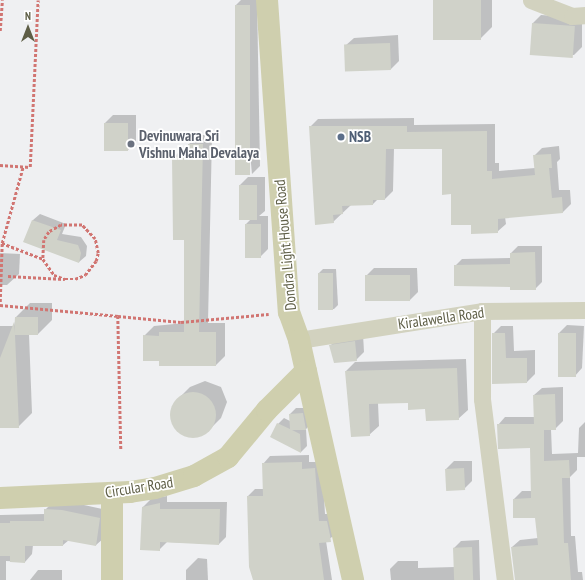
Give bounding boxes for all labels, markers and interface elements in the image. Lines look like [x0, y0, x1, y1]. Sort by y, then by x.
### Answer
north arrow [8, 8, 48, 48]
text: N [25, 9, 31, 23]
place label: Devinuwara Sri Vishnu Maha Devalaya [139, 126, 259, 161]
place label: NSB [349, 128, 371, 146]
marker: NSB [336, 132, 346, 142]
marker: Devinuwara Sri Vishnu Maha Devalaya [126, 139, 136, 149]
street label: Dondra Light House Road [270, 179, 300, 311]
street label: Kiralawella Road [397, 303, 485, 333]
street label: Circular Road [104, 473, 174, 501]

